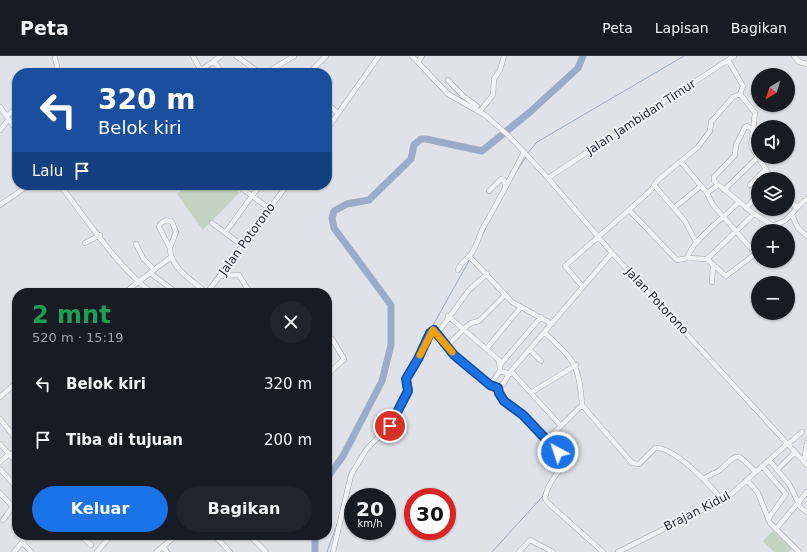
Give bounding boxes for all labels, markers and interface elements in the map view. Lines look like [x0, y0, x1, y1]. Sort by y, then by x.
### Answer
text: Peta [20, 17, 69, 39]
text: Peta [602, 20, 633, 36]
text: Lapisan [655, 20, 709, 36]
text: Bagikan [731, 20, 787, 36]
north arrow [751, 68, 795, 112]
map controls [751, 68, 795, 320]
street label: Jalan Jambidan Timur [583, 76, 698, 158]
text: 320 m [98, 83, 195, 116]
icon: left [32, 84, 84, 136]
text: Belok kiri [98, 117, 181, 138]
button: sound [751, 120, 795, 164]
icon: arrive [71, 160, 93, 182]
text: Lalu [32, 162, 63, 180]
button: layers [751, 172, 795, 216]
street label: Jalan Potorono [215, 200, 278, 279]
button: + [751, 224, 795, 268]
street label: Jalan Potorono [622, 264, 691, 337]
button: − [751, 276, 795, 320]
text: 2 mnt [32, 301, 111, 329]
button: close [270, 301, 312, 343]
text: 520 m · 15:19 [32, 330, 123, 345]
icon: left [32, 373, 54, 395]
text: Belok kiri [66, 375, 146, 393]
text: 320 m [264, 375, 312, 393]
pin [373, 409, 407, 443]
icon: arrive [379, 415, 401, 437]
icon: arrive [32, 429, 54, 451]
text: Tiba di tujuan [66, 431, 183, 449]
text: 200 m [264, 431, 312, 449]
position arrow [537, 431, 579, 473]
button: Keluar [32, 486, 168, 532]
button: Bagikan [176, 486, 312, 532]
speed limit sign: 30 [404, 488, 456, 540]
street label: Brajan Kidul [662, 488, 732, 534]
text: 20 [356, 497, 384, 521]
text: km/h [357, 518, 383, 529]

